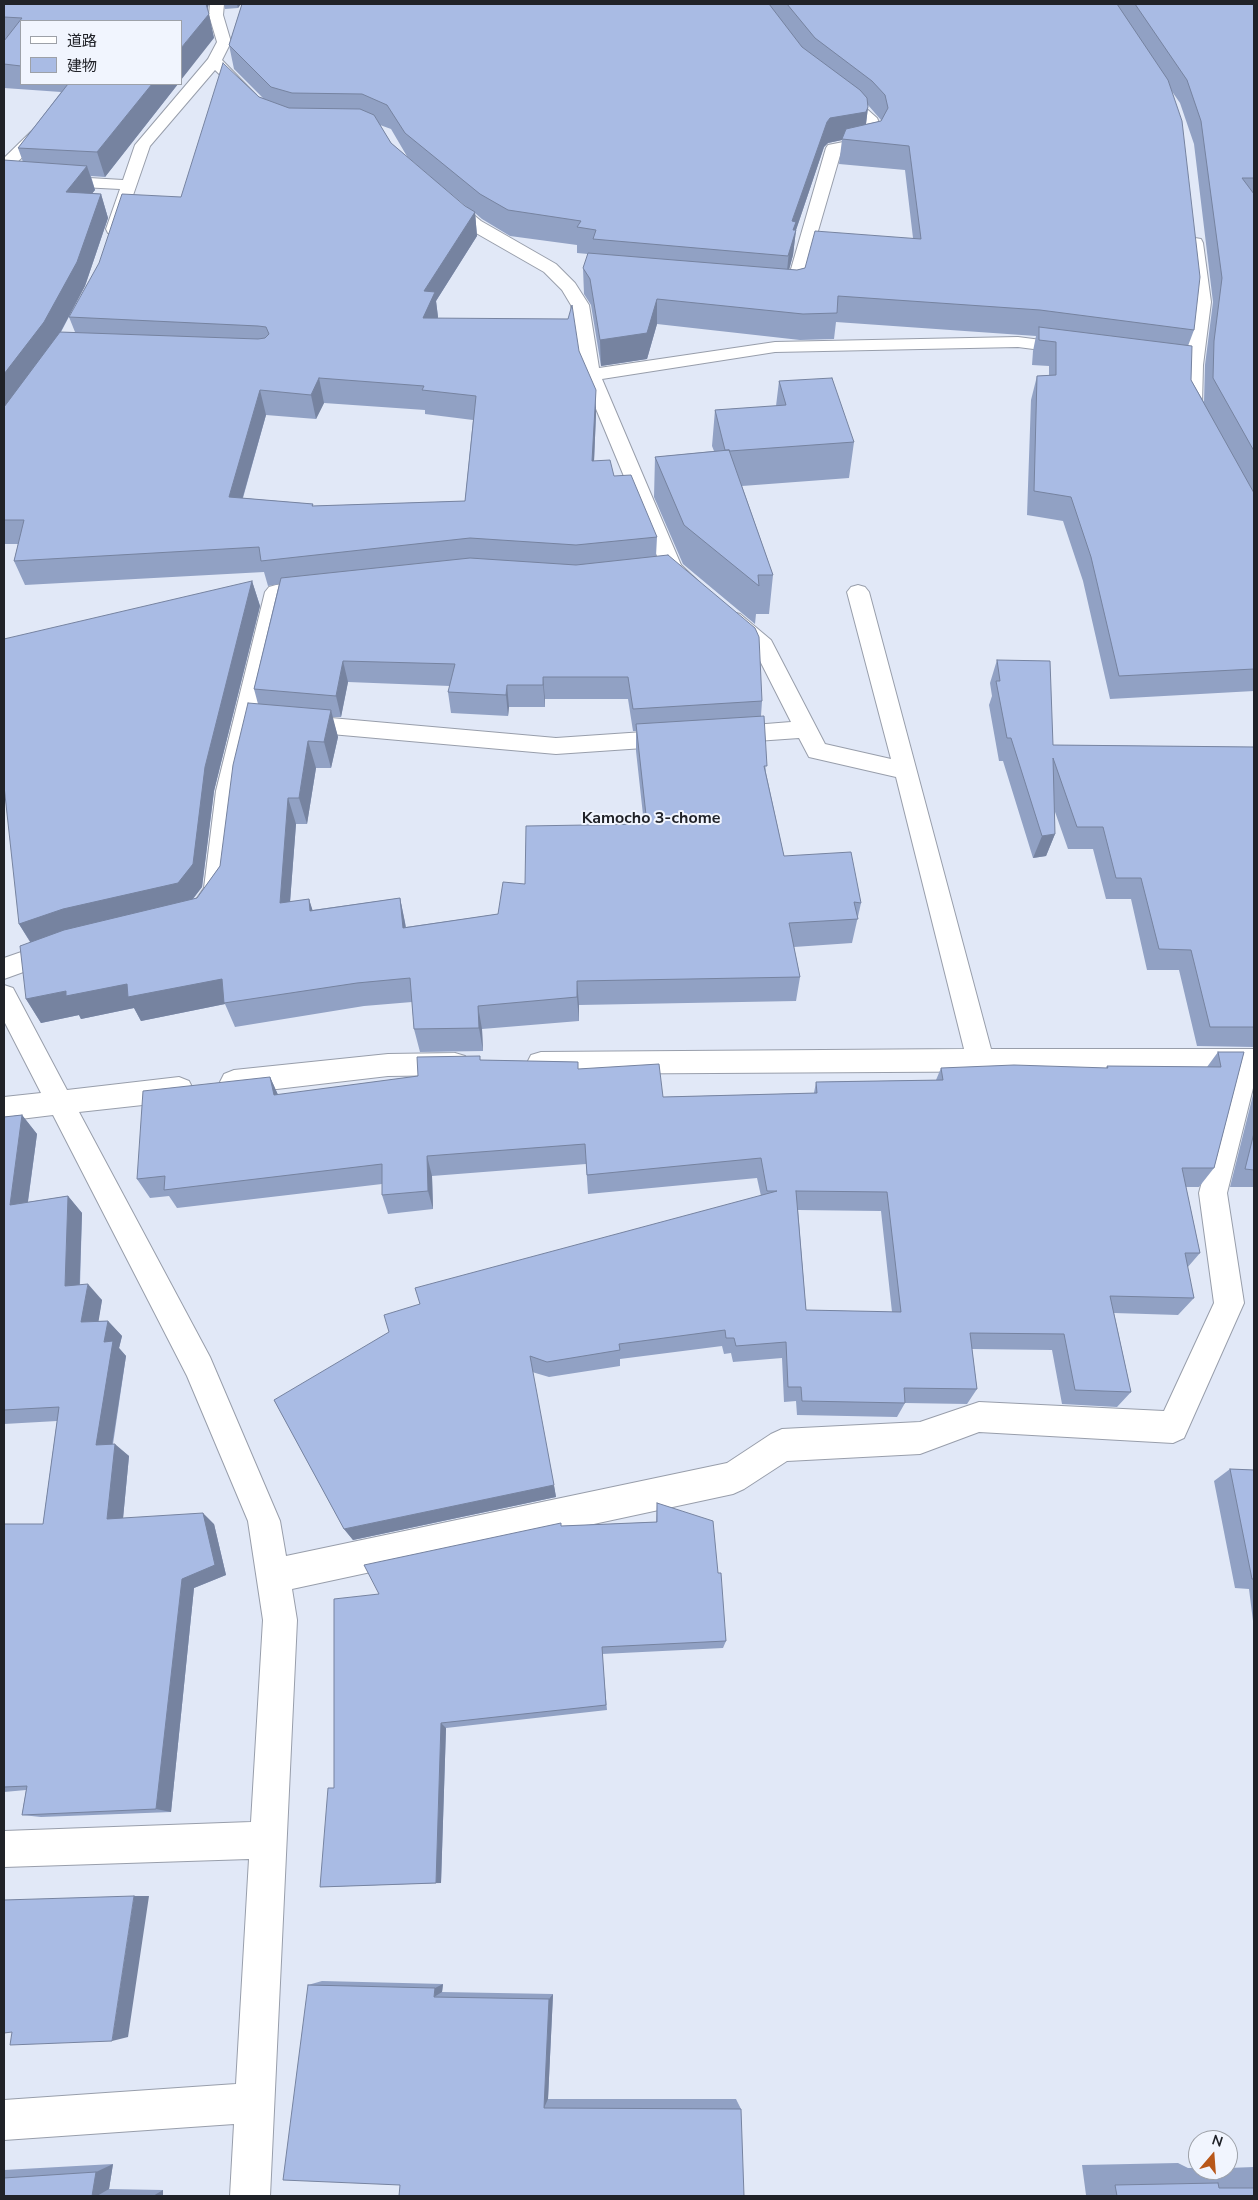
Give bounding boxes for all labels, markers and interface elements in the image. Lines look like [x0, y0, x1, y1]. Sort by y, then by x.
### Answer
legend [20, 20, 182, 85]
text: 道路 [67, 31, 97, 51]
text: 建物 [67, 56, 97, 76]
district label: Kamocho 3-chome [582, 809, 720, 829]
north arrow [1188, 2130, 1238, 2180]
text: N [1210, 2131, 1225, 2152]

